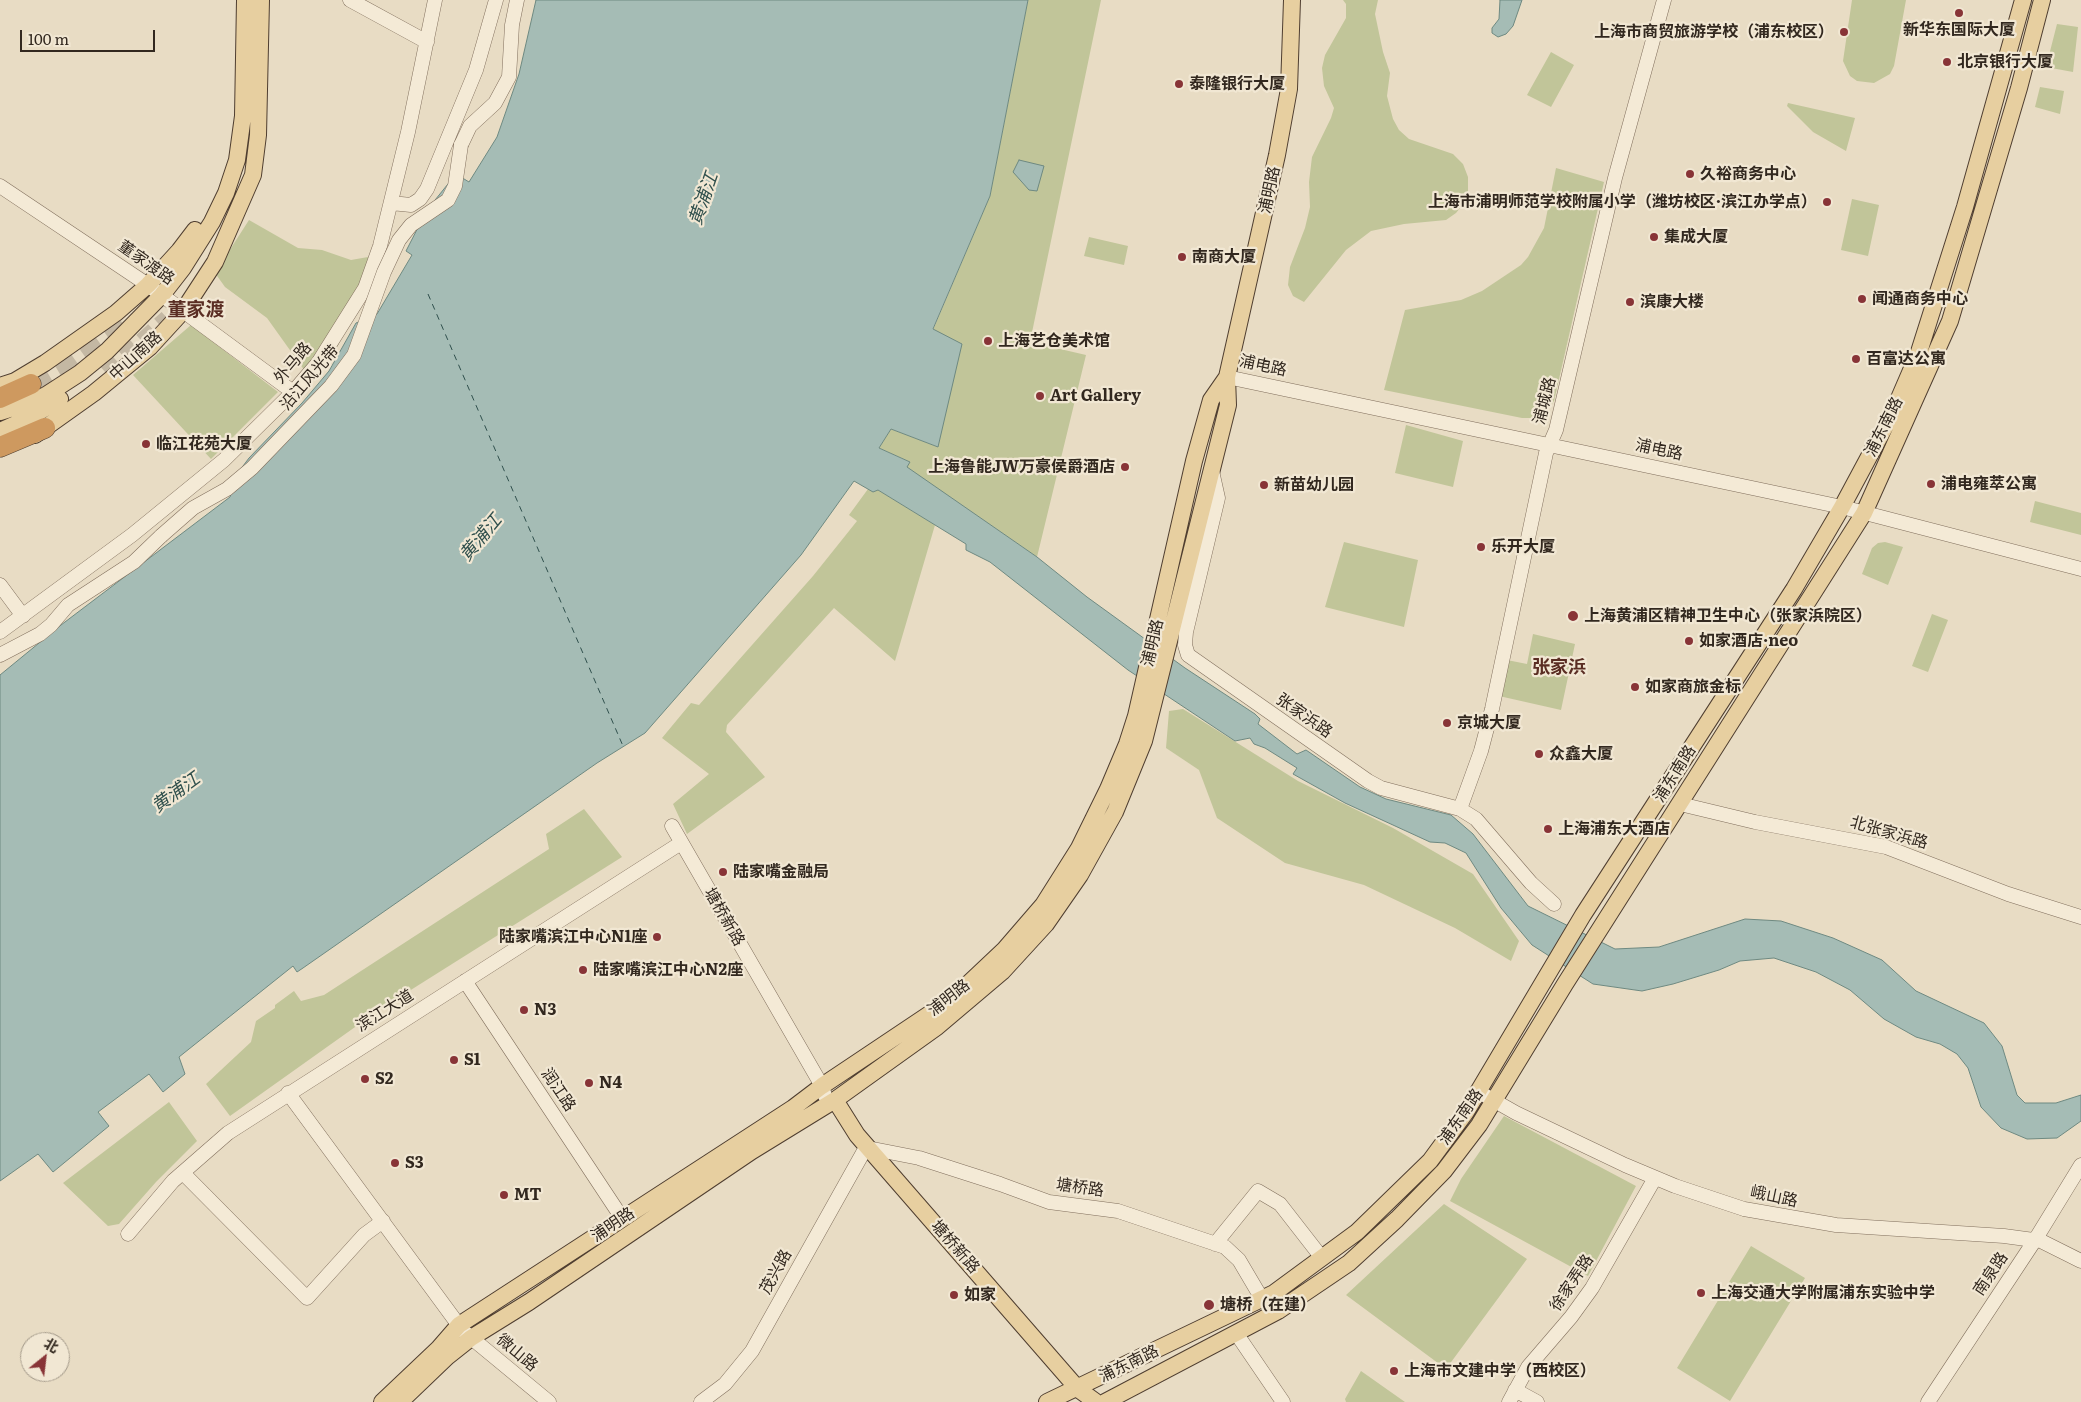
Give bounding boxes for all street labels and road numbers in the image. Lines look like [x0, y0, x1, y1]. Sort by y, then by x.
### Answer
street label: 浦明路 [1256, 165, 1284, 215]
street label: 董家渡路 [114, 237, 178, 289]
street label: 中山南路 [106, 327, 166, 385]
street label: 外马路 [270, 338, 316, 388]
street label: 沿江风光带 [277, 342, 343, 414]
street label: 浦电路 [1238, 352, 1288, 380]
street label: 浦城路 [1530, 375, 1560, 427]
street label: 浦东南路 [1861, 394, 1907, 460]
street label: 浦电路 [1634, 436, 1684, 464]
street label: 浦明路 [1138, 617, 1168, 669]
street label: 张家浜路 [1272, 690, 1336, 742]
street label: 浦东南路 [1650, 742, 1700, 806]
street label: 北张家浜路 [1848, 813, 1930, 853]
street label: 塘桥新路 [700, 884, 748, 950]
street label: 浦明路 [924, 976, 974, 1020]
street label: 滨江大道 [353, 986, 417, 1036]
street label: 润江路 [537, 1065, 579, 1115]
street label: 浦东南路 [1435, 1085, 1487, 1149]
street label: 塘桥路 [1055, 1175, 1105, 1201]
street label: 峨山路 [1749, 1183, 1799, 1211]
street label: 浦明路 [588, 1204, 638, 1246]
street label: 塘桥新路 [927, 1217, 983, 1277]
street label: 茂兴路 [756, 1246, 796, 1298]
street label: 南泉路 [1970, 1249, 2012, 1299]
street label: 徐家弄路 [1546, 1251, 1598, 1315]
street label: 微山路 [492, 1330, 542, 1376]
street label: 浦东南路 [1096, 1341, 1162, 1387]

